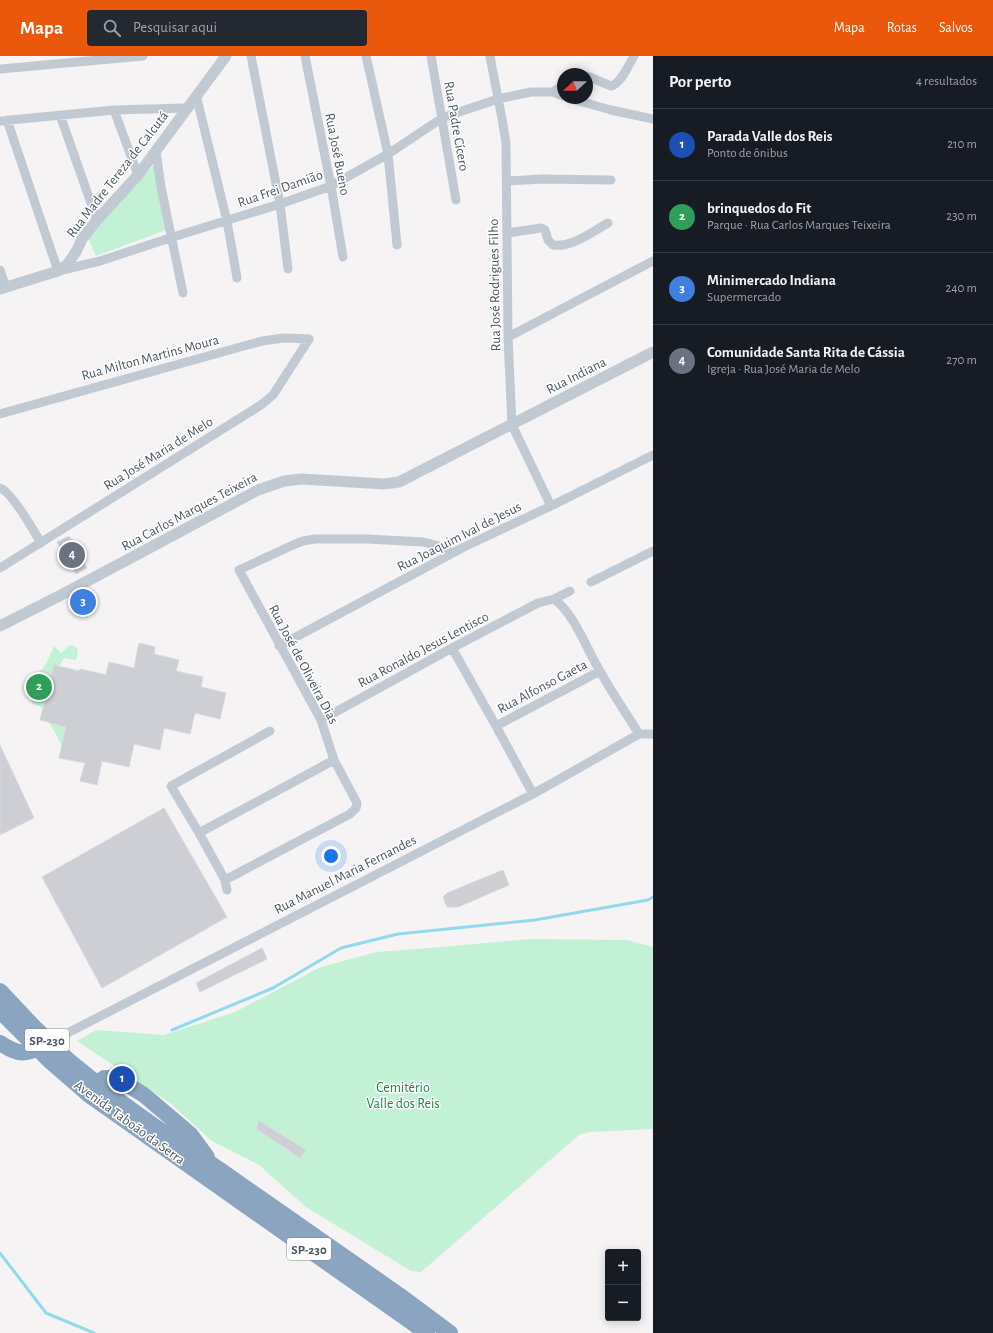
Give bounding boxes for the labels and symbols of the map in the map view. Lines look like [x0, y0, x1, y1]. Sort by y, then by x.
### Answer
north arrow [557, 68, 593, 104]
street label: Rua Padre Cícero [441, 80, 471, 172]
street label: Rua Madre Tereza de Calcutá [64, 108, 172, 240]
street label: Rua José Bueno [322, 112, 352, 197]
street label: Rua Frei Damião [236, 168, 325, 210]
street label: Rua José Rodrigues Filho [487, 218, 503, 351]
street label: Rua Milton Martins Moura [80, 333, 221, 383]
street label: Rua Indiana [544, 355, 609, 397]
street label: Rua José Maria de Melo [101, 415, 216, 493]
street label: Rua Carlos Marques Teixeira [119, 470, 260, 554]
street label: Rua Joaquim Ival de Jesus [395, 499, 524, 574]
pin: 4 [59, 540, 85, 570]
pin: 3 [70, 587, 96, 617]
street label: Rua José de Oliveira Dias [266, 603, 340, 726]
street label: Rua Ronaldo Jesus Lentisco [356, 609, 491, 690]
street label: Rua Alfonso Gaeta [495, 657, 590, 716]
pin: 2 [26, 672, 52, 702]
street label: Rua Manuel Maria Fernandes [272, 833, 419, 917]
your location [321, 846, 341, 866]
road number: SP-230 [25, 1029, 69, 1051]
pin: 1 [109, 1064, 135, 1094]
street label: Avenida Taboão da Serra [72, 1078, 188, 1168]
park label: Cemitério Valle dos Reis [366, 1081, 440, 1111]
road number: SP-230 [287, 1238, 331, 1260]

